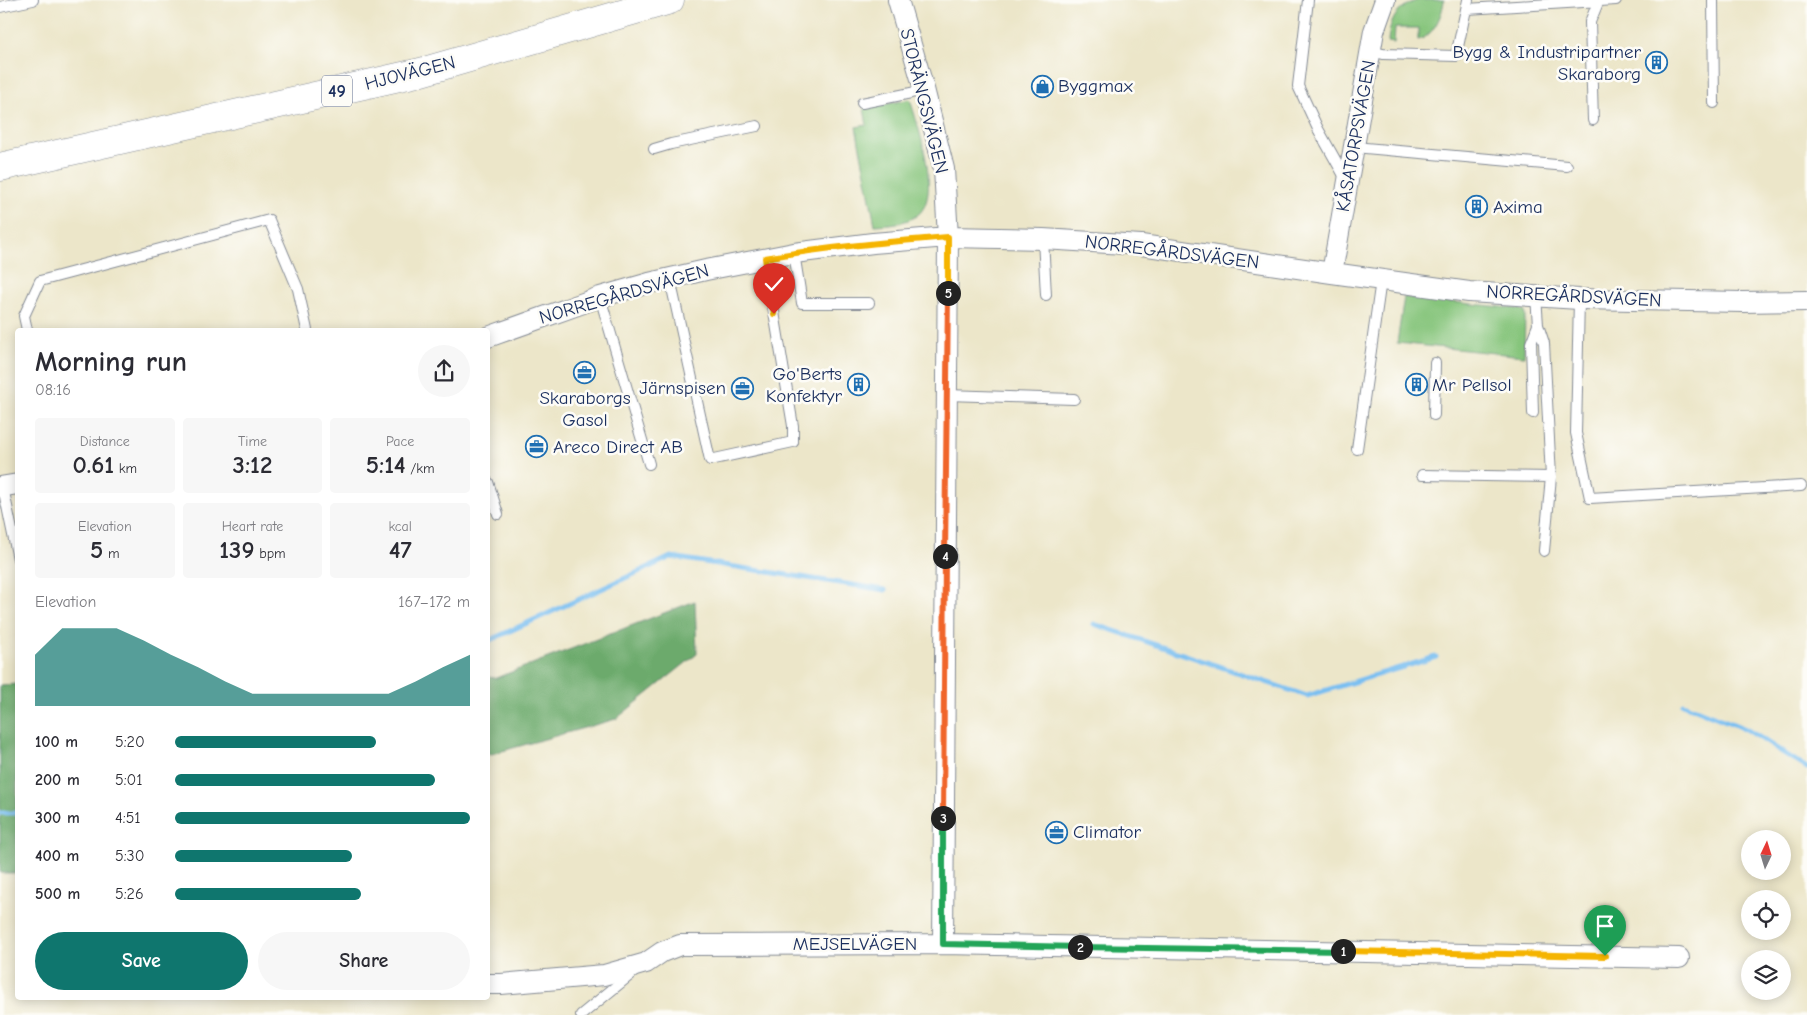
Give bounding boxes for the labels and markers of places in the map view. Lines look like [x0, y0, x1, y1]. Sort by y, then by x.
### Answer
place label: Bygg & Industripartner Skaraborg [1453, 41, 1641, 85]
building icon: Bygg & Industripartner Skaraborg [1645, 51, 1669, 75]
shop icon: Byggmax [1030, 74, 1054, 98]
place label: Byggmax [1058, 75, 1134, 97]
building icon: Axima [1465, 195, 1489, 219]
place label: Axima [1493, 196, 1543, 218]
pin [753, 263, 795, 314]
pin: 5 [936, 280, 960, 306]
office icon: Skaraborgs Gasol [573, 360, 597, 384]
place label: Go'Berts Konfektyr [766, 363, 842, 407]
building icon: Go'Berts Konfektyr [846, 373, 870, 397]
building icon: Mr Pellsol [1404, 373, 1428, 397]
place label: Mr Pellsol [1432, 374, 1512, 396]
office icon: Järnspisen [730, 376, 754, 400]
place label: Järnspisen [639, 377, 726, 399]
place label: Skaraborgs Gasol [539, 387, 631, 431]
office icon: Areco Direct AB [525, 435, 549, 459]
place label: Areco Direct AB [553, 436, 683, 458]
pin: 4 [932, 544, 958, 568]
pin: 3 [930, 806, 956, 830]
office icon: Climator [1045, 820, 1069, 844]
place label: Climator [1073, 821, 1142, 843]
pin [1584, 905, 1626, 956]
pin: 2 [1068, 934, 1092, 960]
pin: 1 [1330, 938, 1356, 964]

